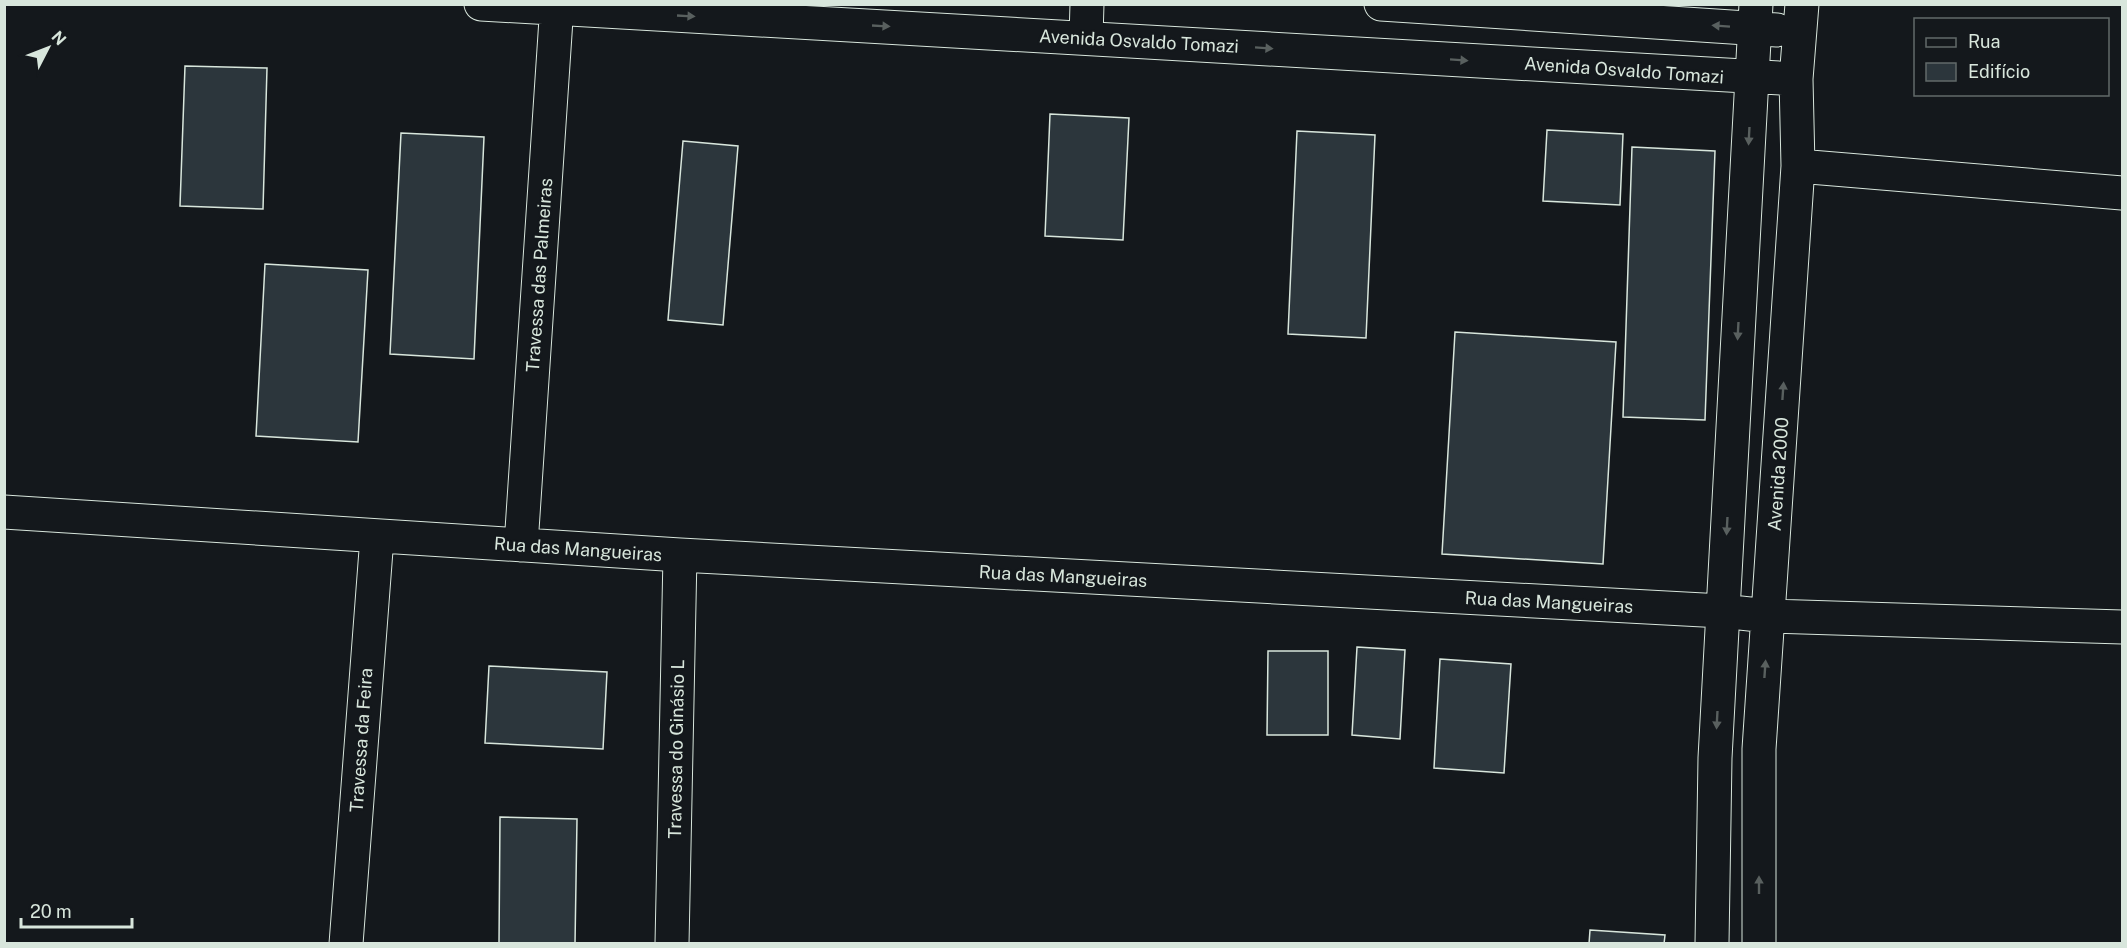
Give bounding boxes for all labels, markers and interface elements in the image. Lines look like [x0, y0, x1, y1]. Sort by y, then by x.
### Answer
one-way arrow [677, 12, 696, 21]
north arrow [18, 18, 78, 78]
legend [1914, 18, 2109, 96]
one-way arrow [1711, 21, 1730, 31]
one-way arrow [871, 22, 890, 31]
street label: Avenida Osvaldo Tomazi [1039, 25, 1239, 57]
text: N [48, 27, 70, 49]
text: Rua [1968, 31, 2000, 52]
one-way arrow [1255, 43, 1274, 53]
street label: Avenida Osvaldo Tomazi [1523, 53, 1725, 87]
one-way arrow [1449, 55, 1468, 64]
text: Edifício [1968, 61, 2030, 82]
one-way arrow [1744, 127, 1754, 146]
street label: Travessa das Palmeiras [522, 177, 556, 373]
one-way arrow [1734, 321, 1743, 340]
one-way arrow [1778, 381, 1788, 400]
street label: Avenida 2000 [1764, 416, 1792, 532]
one-way arrow [1723, 516, 1732, 535]
street label: Rua das Mangueiras [493, 533, 663, 565]
street label: Rua das Mangueiras [978, 561, 1148, 591]
street label: Rua das Mangueiras [1464, 587, 1634, 617]
street label: Travessa do Ginásio L [664, 659, 688, 839]
one-way arrow [1760, 660, 1769, 679]
street label: Travessa da Feira [345, 667, 377, 813]
one-way arrow [1713, 711, 1722, 730]
one-way arrow [1754, 876, 1764, 895]
scale bar [21, 891, 132, 929]
text: 20 m [30, 901, 72, 922]

